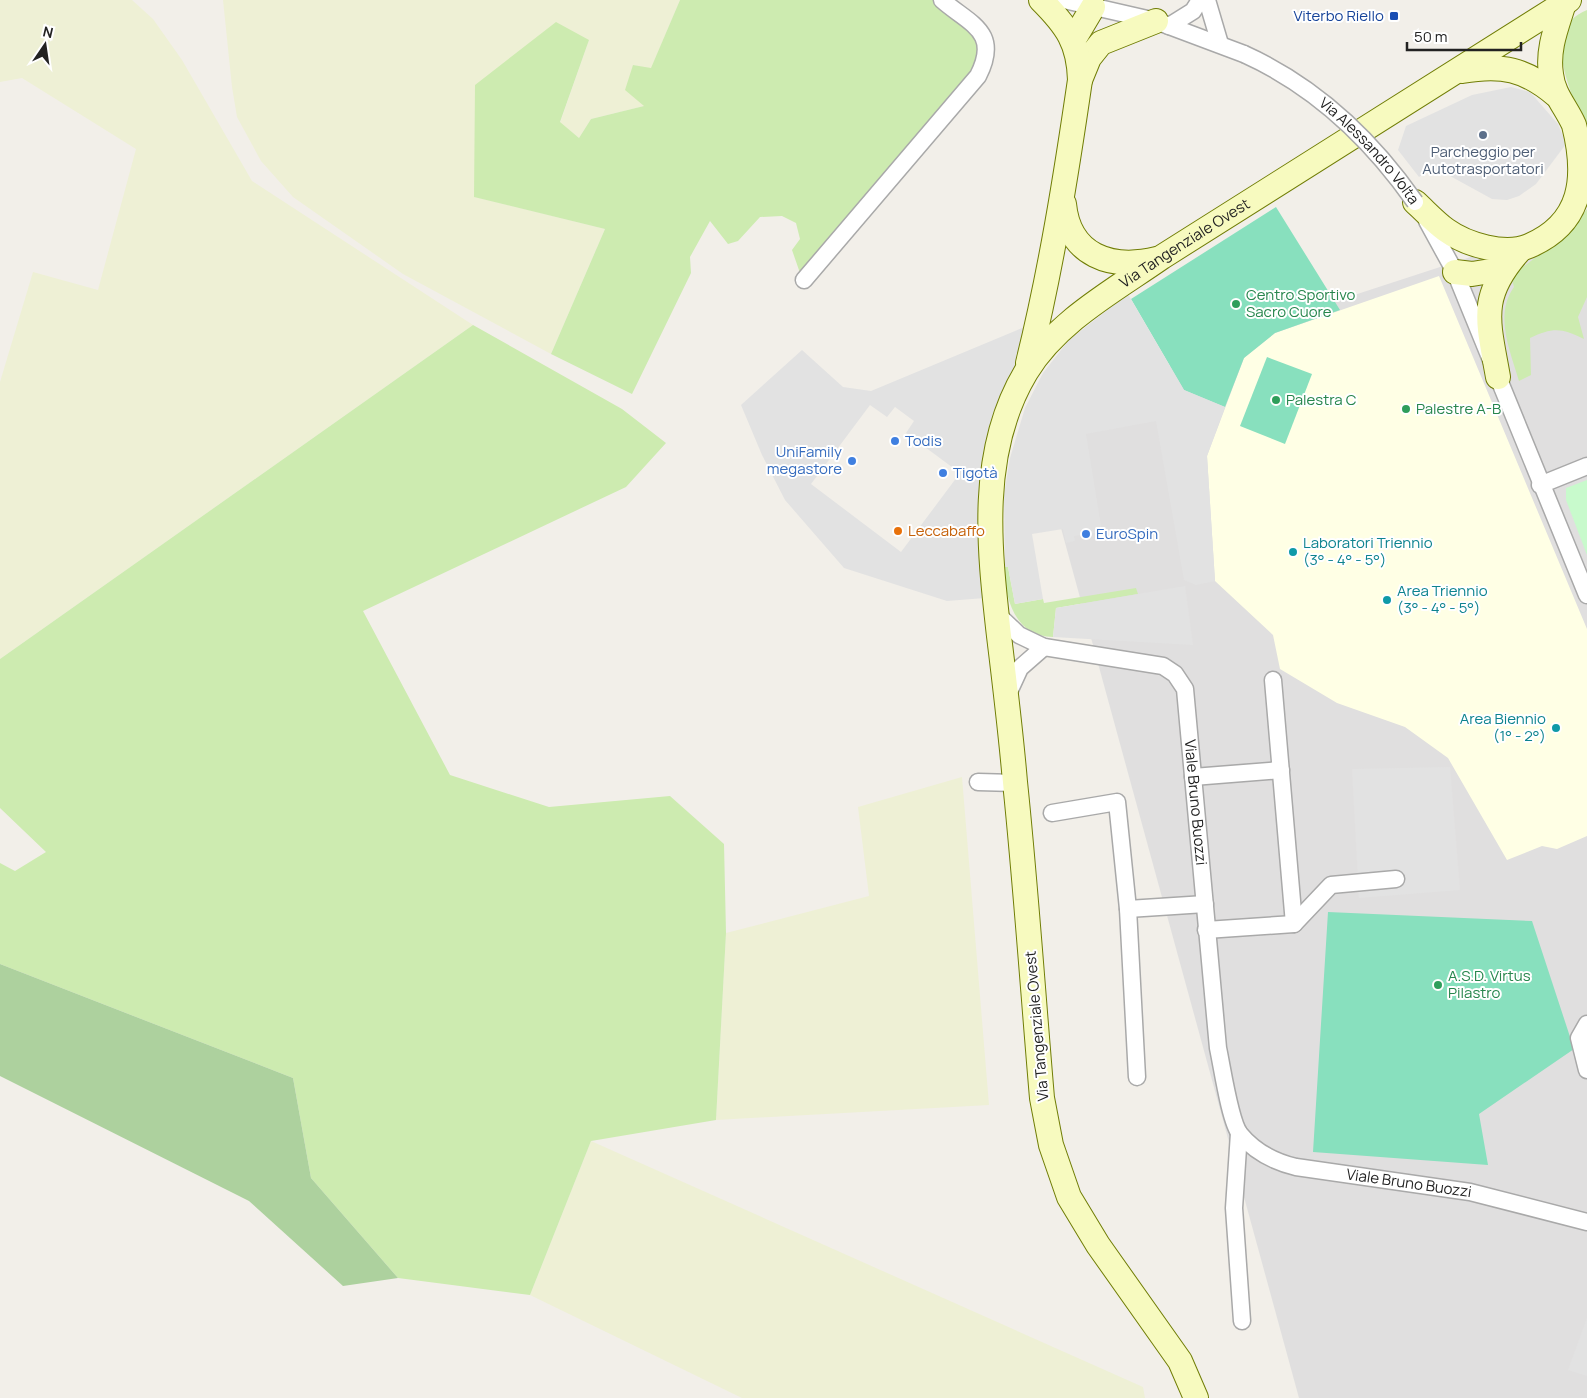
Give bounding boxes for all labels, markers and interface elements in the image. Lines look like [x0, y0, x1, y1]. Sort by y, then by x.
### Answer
place label: Viterbo Riello [1294, 5, 1384, 26]
marker: Viterbo Riello [1388, 10, 1400, 22]
north arrow [20, 20, 70, 70]
scale bar [1407, 20, 1521, 52]
text: N [41, 21, 55, 42]
text: 50 m [1414, 26, 1448, 47]
street label: Via Alessandro Volta [1315, 92, 1424, 208]
marker: Parcheggio per Autotrasportatori [1477, 129, 1489, 141]
place label: Parcheggio per Autotrasportatori [1422, 141, 1544, 179]
street label: Via Tangenziale Ovest [1115, 193, 1254, 293]
place label: Centro Sportivo Sacro Cuore [1246, 284, 1356, 322]
marker: Centro Sportivo Sacro Cuore [1230, 298, 1242, 310]
place label: Palestra C [1286, 389, 1357, 410]
marker: Palestra C [1270, 394, 1282, 406]
place label: Palestre A-B [1416, 398, 1501, 419]
marker: Palestre A-B [1400, 403, 1412, 415]
place label: Todis [905, 430, 942, 451]
marker: Todis [889, 435, 901, 447]
place label: UniFamily megastore [767, 441, 842, 479]
marker: UniFamily megastore [846, 455, 858, 467]
place label: Tigotà [953, 462, 998, 483]
marker: Tigotà [937, 467, 949, 479]
place label: Leccabaffo [908, 520, 985, 541]
place label: EuroSpin [1096, 523, 1158, 544]
marker: Leccabaffo [892, 525, 904, 537]
marker: EuroSpin [1080, 528, 1092, 540]
place label: Laboratori Triennio (3° - 4° - 5°) [1303, 532, 1433, 570]
marker: Laboratori Triennio (3° - 4° - 5°) [1287, 546, 1299, 558]
place label: Area Triennio (3° - 4° - 5°) [1397, 580, 1488, 618]
marker: Area Triennio (3° - 4° - 5°) [1381, 594, 1393, 606]
place label: Area Biennio (1° - 2°) [1460, 708, 1546, 746]
marker: Area Biennio (1° - 2°) [1550, 722, 1562, 734]
street label: Viale Bruno Buozzi [1180, 739, 1212, 866]
street label: Via Tangenziale Ovest [1019, 950, 1054, 1102]
place label: A.S.D. Virtus Pilastro [1448, 965, 1531, 1003]
marker: A.S.D. Virtus Pilastro [1432, 979, 1444, 991]
street label: Viale Bruno Buozzi [1345, 1163, 1473, 1202]

